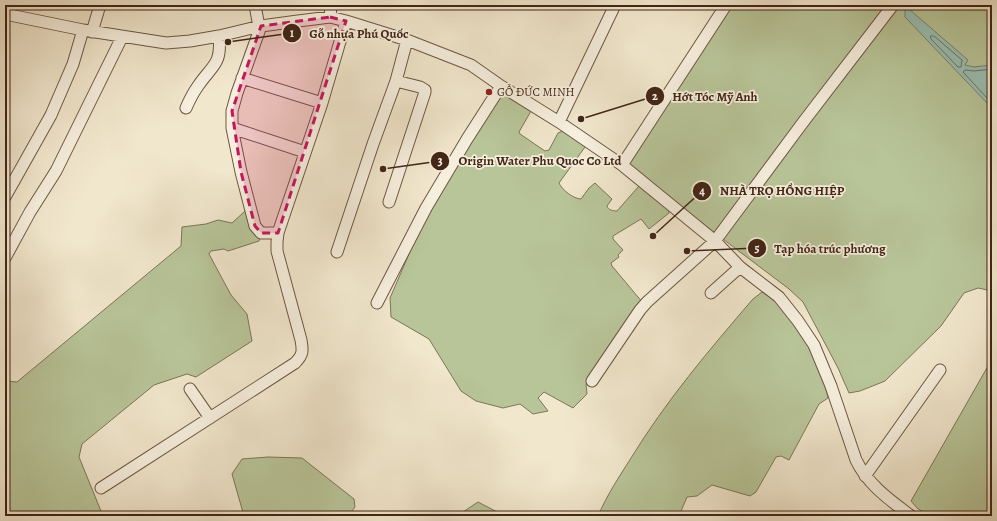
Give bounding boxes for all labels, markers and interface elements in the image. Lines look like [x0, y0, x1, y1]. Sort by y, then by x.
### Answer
callout: Gỗ nhựa Phú Quốc [282, 21, 417, 46]
text: 1 [290, 25, 295, 41]
text: Gỗ nhựa Phú Quốc [309, 25, 409, 42]
place label: GỖ ĐỨC MINH [497, 83, 575, 100]
callout: Hớt Tóc Mỹ Anh [645, 84, 766, 109]
marker: GỖ ĐỨC MINH [484, 87, 494, 97]
text: 2 [652, 88, 658, 104]
text: Hớt Tóc Mỹ Anh [672, 88, 758, 105]
callout: Origin Water Phu Quoc Co Ltd [430, 148, 629, 173]
text: Origin Water Phu Quoc Co Ltd [458, 152, 622, 169]
text: 3 [437, 153, 443, 169]
callout: NHÀ TRỌ HỒNG HIỆP [692, 178, 853, 203]
text: NHÀ TRỌ HỒNG HIỆP [720, 182, 845, 199]
text: 4 [699, 183, 705, 199]
callout: Tạp hóa trúc phương [747, 235, 894, 260]
text: 5 [754, 240, 760, 256]
text: Tạp hóa trúc phương [774, 240, 886, 257]

